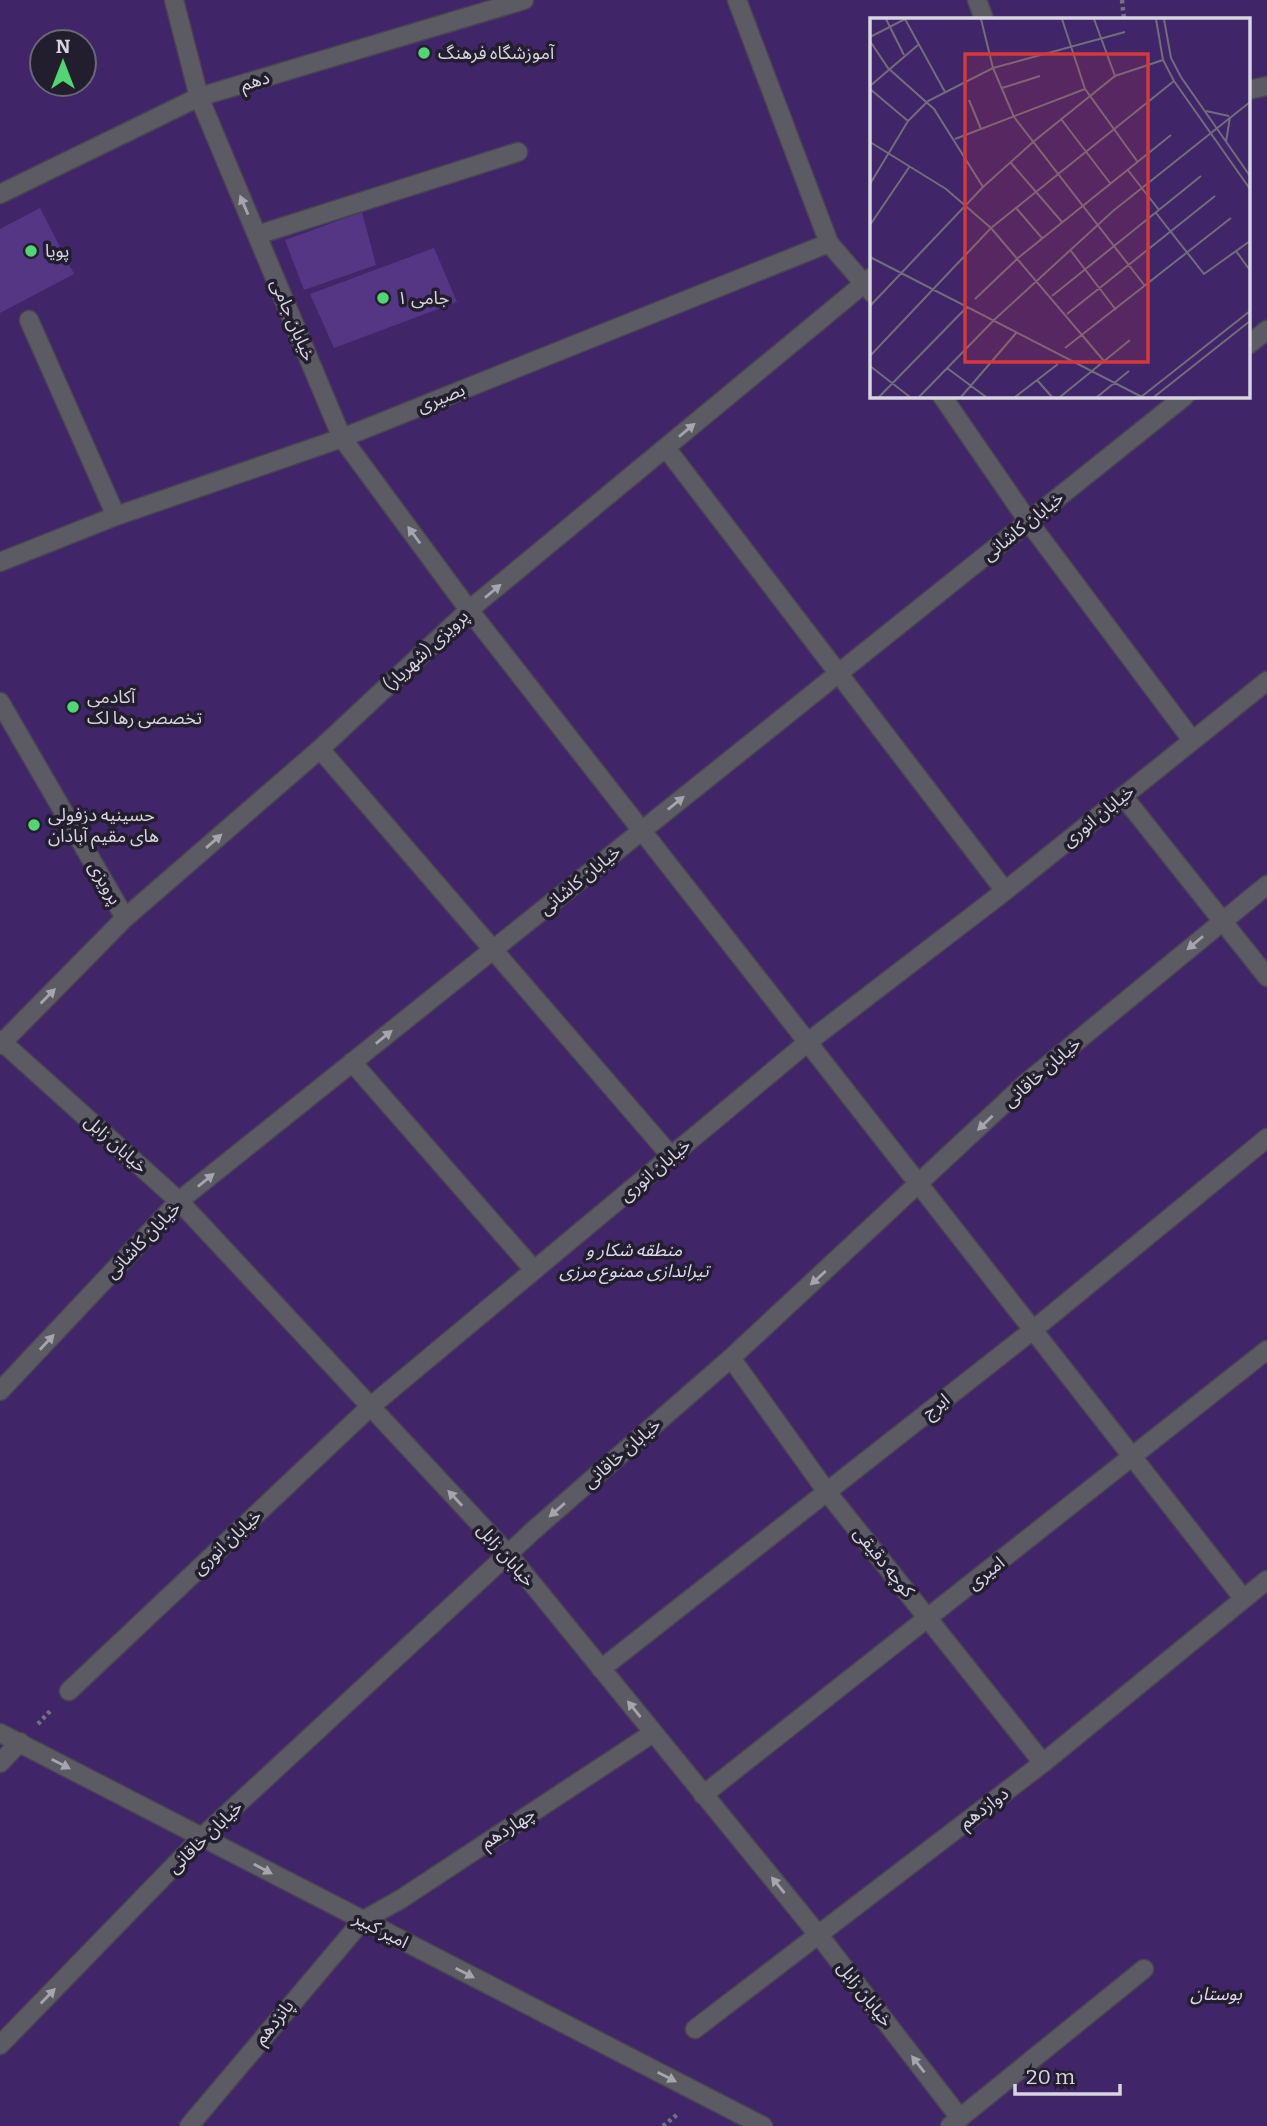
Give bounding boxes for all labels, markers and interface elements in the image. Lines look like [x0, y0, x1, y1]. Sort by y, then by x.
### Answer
inset map [870, 18, 1250, 397]
north arrow [28, 28, 98, 98]
text: N [56, 35, 71, 58]
place label: آموزشگاه فرهنگ [438, 42, 555, 64]
marker: آموزشگاه فرهنگ [416, 45, 432, 61]
street label: دهم [238, 66, 273, 98]
one-way arrow [238, 194, 249, 215]
place label: پویا [45, 240, 70, 262]
marker: پویا [23, 243, 39, 259]
street label: خیابان جامی [266, 276, 320, 364]
place label: جامی ۱ [397, 287, 449, 309]
marker: جامی ۱ [375, 290, 391, 306]
street label: بصیری [414, 379, 468, 417]
one-way arrow [678, 423, 695, 438]
street label: خیابان کاشانی [978, 486, 1068, 566]
one-way arrow [407, 527, 422, 545]
one-way arrow [484, 584, 501, 599]
street label: پرویزی (شهریار) [379, 605, 473, 695]
place label: آکادمی تخصصی رها لک [87, 686, 202, 729]
marker: آکادمی تخصصی رها لک [65, 699, 81, 715]
street label: خیابان انوری [1057, 780, 1139, 852]
one-way arrow [667, 796, 685, 811]
place label: حسینیه دزفولی های مقیم آبادان [48, 804, 159, 849]
marker: حسینیه دزفولی های مقیم آبادان [26, 817, 42, 833]
one-way arrow [205, 833, 223, 849]
street label: خیابان کاشانی [535, 840, 625, 920]
street label: پرویزی [84, 857, 126, 909]
one-way arrow [1186, 935, 1203, 950]
one-way arrow [39, 989, 56, 1005]
one-way arrow [374, 1030, 392, 1045]
street label: خیابان خاقانی [999, 1032, 1085, 1112]
street label: خیابان زابل [80, 1110, 152, 1178]
one-way arrow [977, 1114, 994, 1130]
street label: خیابان انوری [615, 1134, 695, 1206]
one-way arrow [197, 1172, 215, 1187]
street label: خیابان کاشانی [101, 1197, 185, 1283]
park label: منطقه شکار و تیراندازی ممنوع مرزی [559, 1239, 711, 1285]
one-way arrow [809, 1270, 827, 1286]
one-way arrow [38, 1333, 55, 1350]
street label: ایرج [918, 1389, 955, 1425]
street label: خیابان خاقانی [579, 1413, 665, 1493]
one-way arrow [447, 1489, 463, 1507]
one-way arrow [548, 1502, 565, 1517]
street label: خیابان انوری [188, 1504, 266, 1580]
street label: خیابان زابل [472, 1519, 540, 1591]
street label: کوچه دقیقی [849, 1522, 919, 1602]
street label: امیری [963, 1552, 1009, 1594]
one-way arrow [626, 1701, 641, 1719]
one-way arrow [51, 1758, 71, 1769]
street label: دوازدهم [955, 1782, 1014, 1835]
street label: خیابان خاقانی [163, 1796, 247, 1878]
street label: چهاردهم [477, 1802, 540, 1855]
one-way arrow [253, 1862, 273, 1874]
one-way arrow [770, 1877, 785, 1895]
street label: امیر کبیر [349, 1906, 412, 1953]
street label: خیابان زابل [833, 1957, 897, 2031]
one-way arrow [455, 1968, 475, 1979]
park label: بوستان [1190, 1983, 1242, 2005]
one-way arrow [39, 1988, 55, 2005]
street label: پانزدهم [249, 1995, 300, 2050]
scale bar [1015, 2052, 1120, 2096]
one-way arrow [912, 2055, 926, 2073]
text: 20 m [1026, 2064, 1075, 2090]
one-way arrow [657, 2071, 677, 2082]

